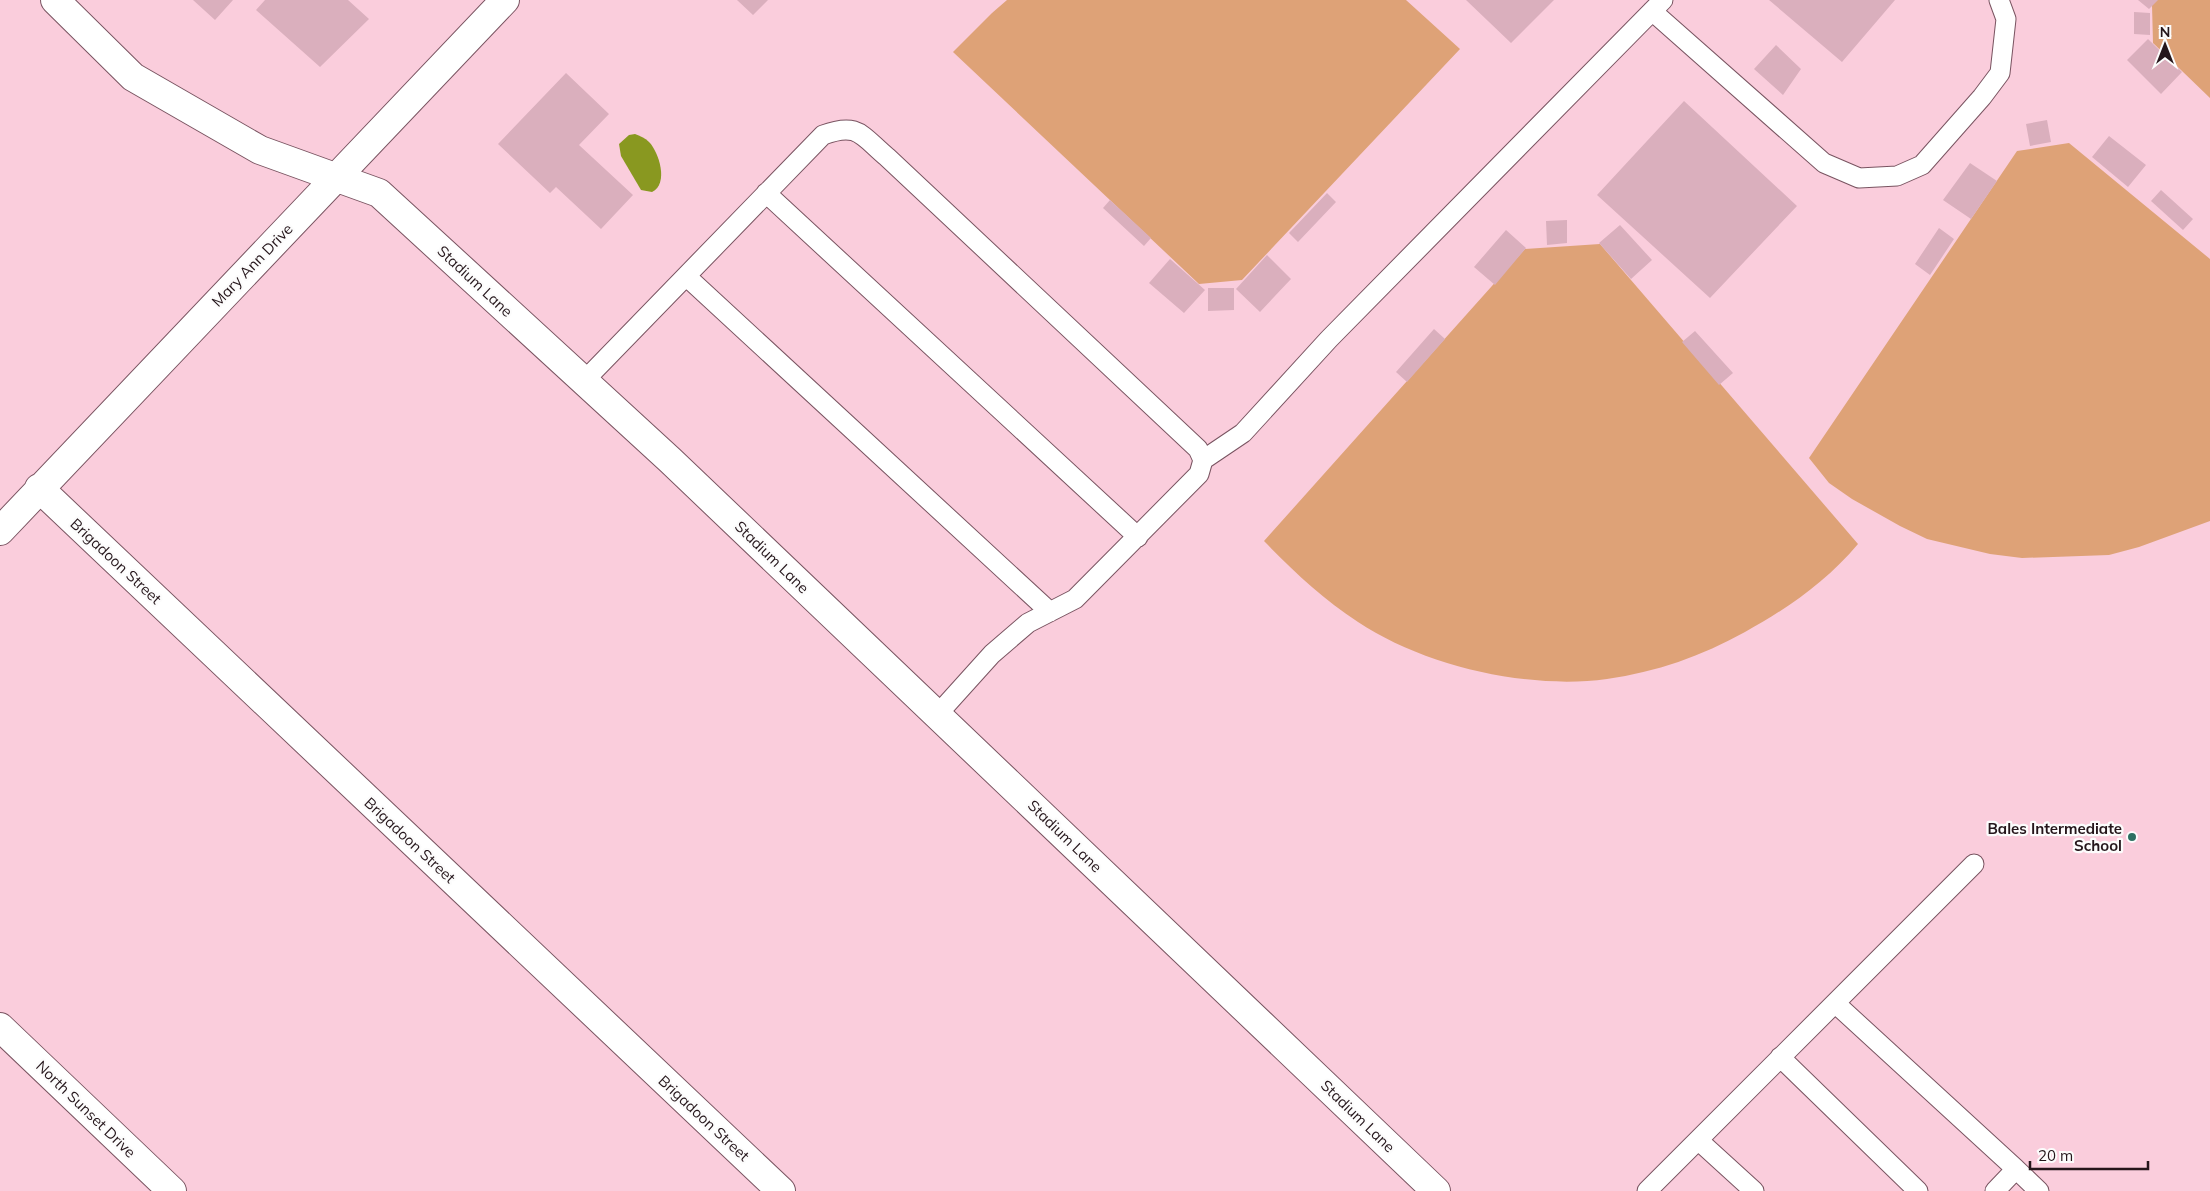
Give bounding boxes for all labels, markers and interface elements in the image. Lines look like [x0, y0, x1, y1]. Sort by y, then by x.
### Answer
north arrow [2140, 20, 2190, 70]
text: N [2160, 23, 2170, 41]
street label: Mary Ann Drive [208, 219, 296, 311]
street label: Stadium Lane [433, 241, 517, 321]
street label: Brigadoon Street [67, 514, 165, 608]
street label: Stadium Lane [731, 517, 813, 597]
street label: Brigadoon Street [361, 793, 459, 887]
street label: Stadium Lane [1024, 796, 1106, 876]
place label: Bales Intermediate School [1988, 819, 2122, 855]
marker: Bales Intermediate School [2126, 831, 2138, 843]
street label: North Sunset Drive [32, 1057, 140, 1161]
street label: Brigadoon Street [655, 1071, 753, 1165]
street label: Stadium Lane [1317, 1076, 1399, 1156]
scale bar [2030, 1138, 2148, 1170]
text: 20 m [2038, 1146, 2073, 1165]

